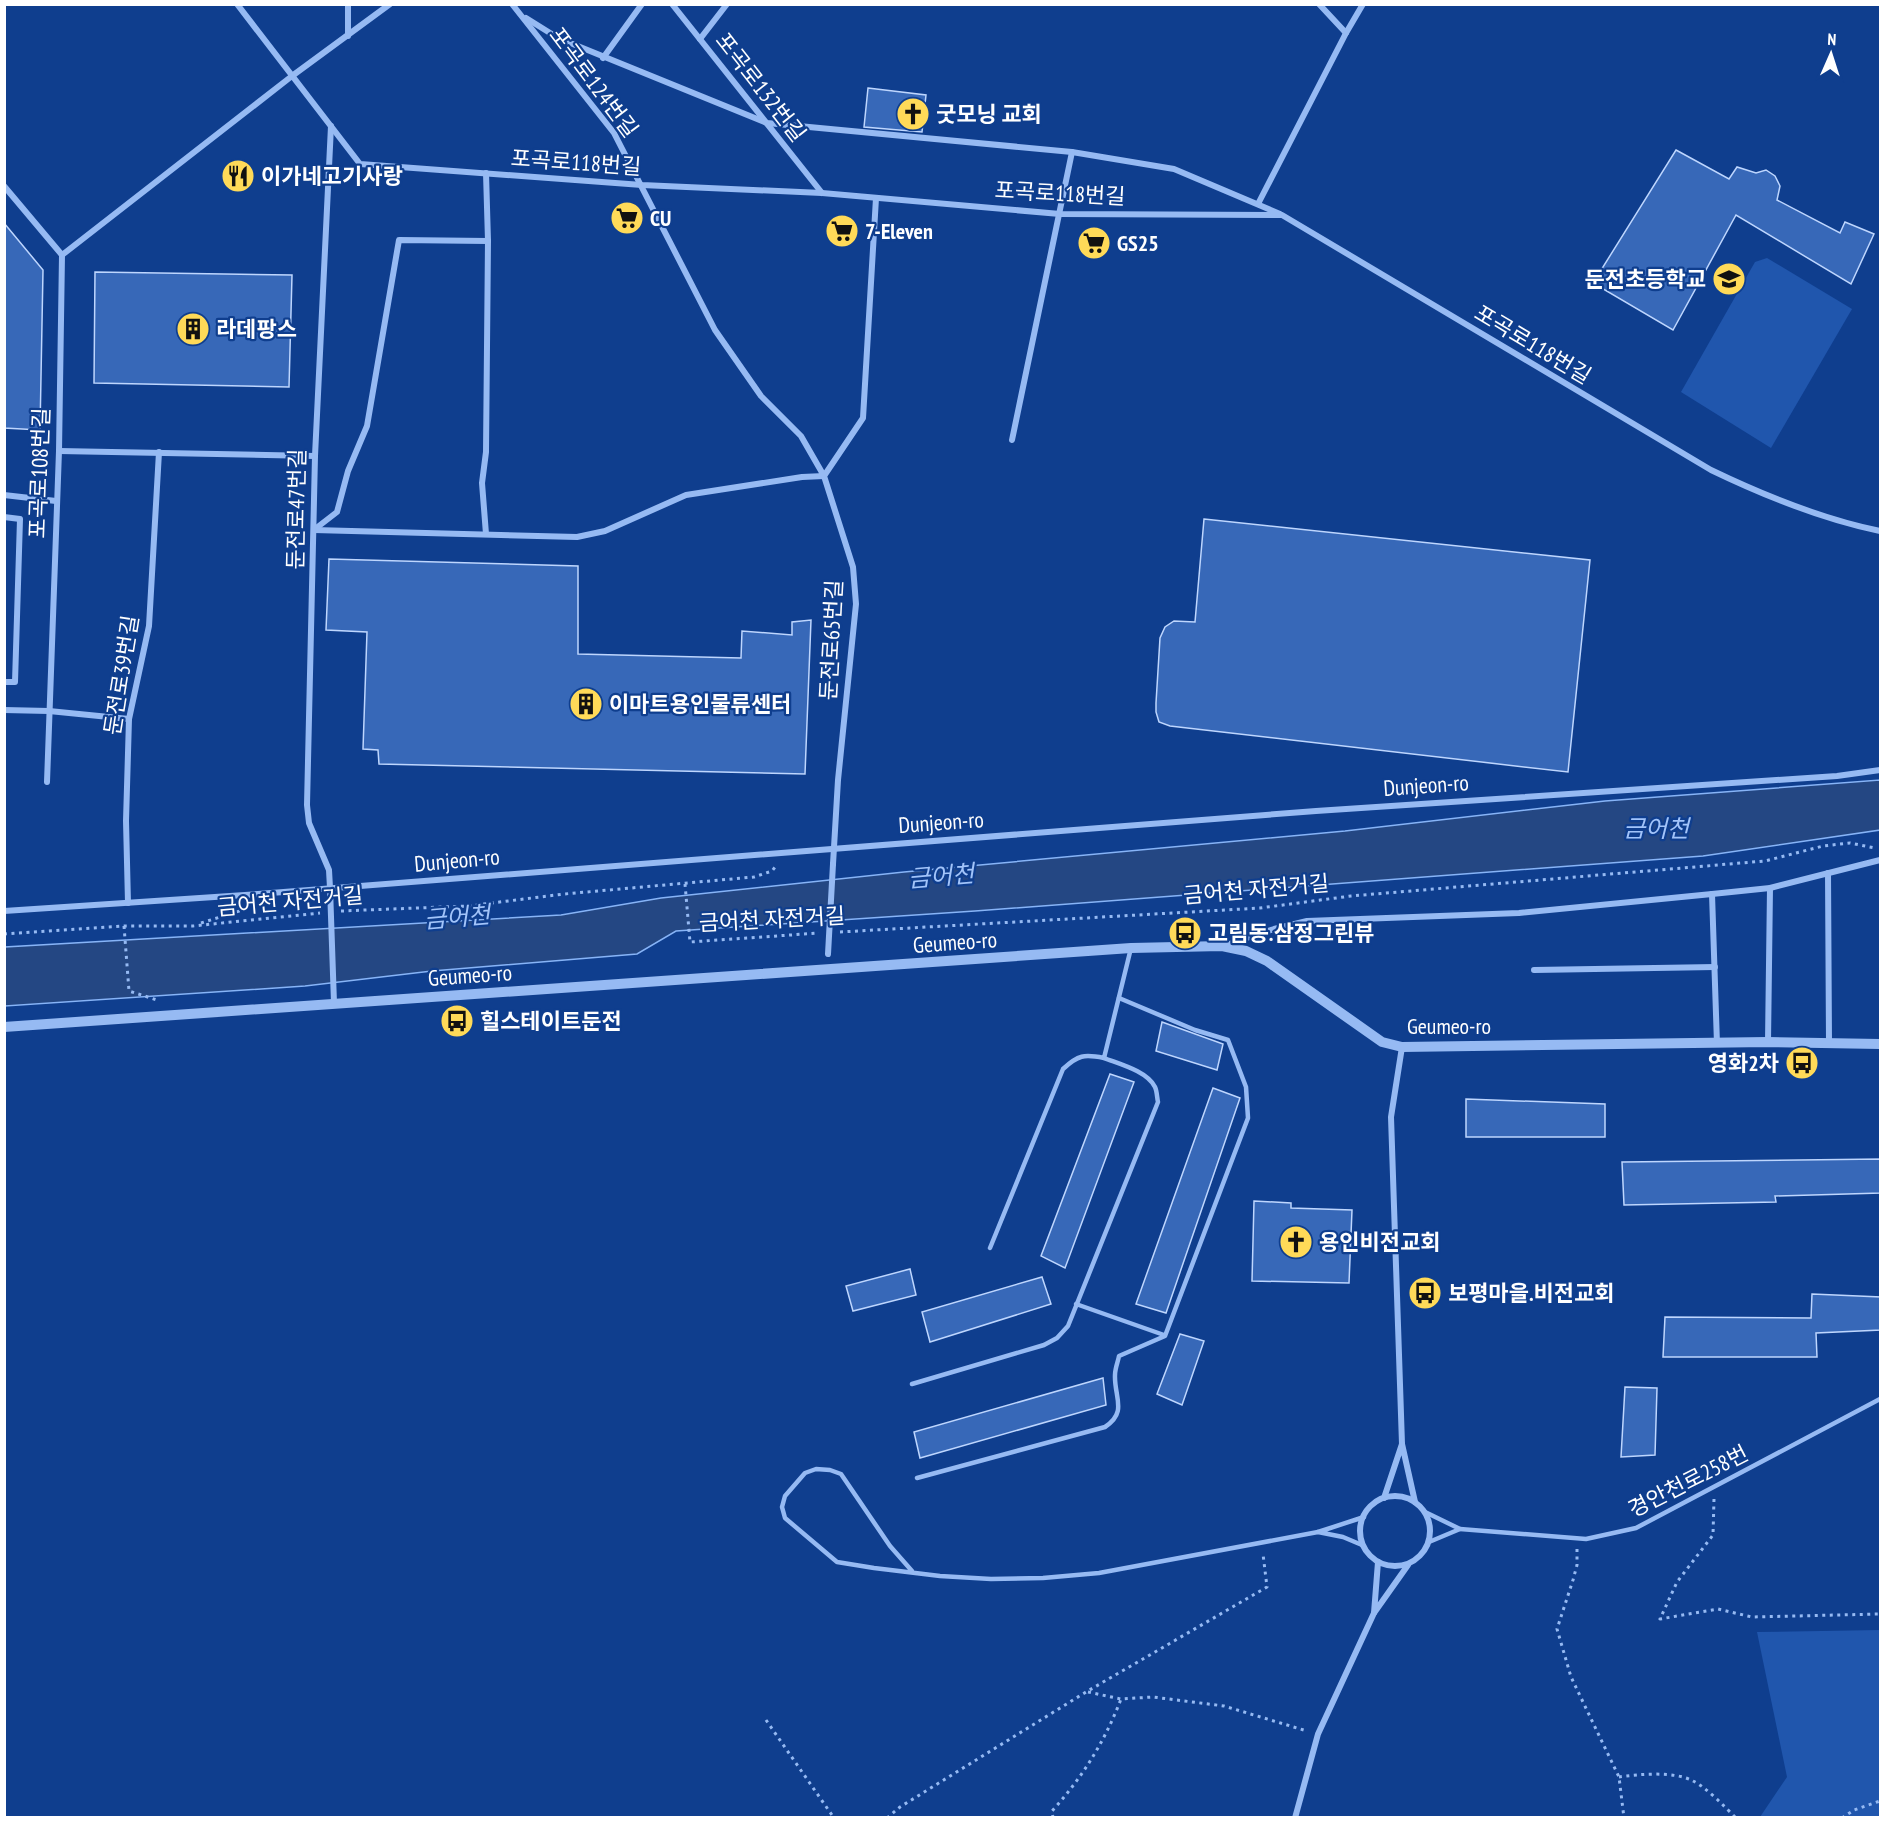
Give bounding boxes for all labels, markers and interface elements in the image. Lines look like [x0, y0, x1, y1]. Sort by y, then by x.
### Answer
street label: 포곡로124번길 [543, 21, 645, 143]
north arrow [1801, 24, 1861, 84]
street label: 포곡로132번길 [710, 27, 812, 147]
text: N [1827, 29, 1837, 49]
church icon: 굿모닝 교회 [895, 96, 931, 132]
place label: 굿모닝 교회 [936, 100, 1042, 128]
street label: 포곡로118번길 [510, 143, 642, 181]
restaurant icon: 이가네고기사랑 [220, 158, 256, 194]
place label: 이가네고기사랑 [261, 162, 403, 190]
street label: 포곡로118번길 [994, 176, 1126, 210]
supermarket icon: CU [609, 200, 645, 236]
place label: CU [650, 204, 671, 232]
supermarket icon: 7-Eleven [824, 213, 860, 249]
place label: 7-Eleven [865, 217, 933, 245]
supermarket icon: GS25 [1076, 225, 1112, 261]
place label: GS25 [1117, 229, 1159, 257]
school or university icon: 둔전초등학교 [1711, 261, 1747, 297]
place label: 둔전초등학교 [1585, 265, 1706, 293]
street label: 포곡로118번길 [1470, 298, 1596, 390]
building icon: 라데팡스 [175, 311, 211, 347]
place label: 라데팡스 [216, 315, 297, 343]
street label: 포곡로108번길 [23, 407, 55, 539]
street label: 둔전로47번길 [281, 448, 311, 570]
street label: 둔전로65번길 [814, 579, 848, 701]
street label: 둔전로39번길 [98, 613, 144, 737]
building icon: 이마트용인물류센터 [568, 686, 604, 722]
place label: 이마트용인물류센터 [609, 690, 791, 718]
street label: Dunjeon-ro [1382, 768, 1470, 802]
street label: Dunjeon-ro [897, 805, 985, 839]
water label: 금어천 [1623, 813, 1692, 844]
street label: Dunjeon-ro [413, 842, 501, 878]
water label: 금어천 [907, 857, 978, 894]
street label: 금어천 자전거길 [1182, 869, 1330, 909]
street label: 금어천 자전거길 [216, 881, 364, 921]
water label: 금어천 [423, 898, 494, 935]
street label: 금어천 자전거길 [698, 901, 846, 937]
bus stop icon: 고림동.삼정그린뷰 [1167, 915, 1203, 951]
place label: 고림동.삼정그린뷰 [1208, 919, 1375, 947]
street label: Geumeo-ro [912, 925, 998, 959]
street label: Geumeo-ro [427, 958, 513, 992]
bus stop icon: 힐스테이트둔전 [439, 1003, 475, 1039]
place label: 힐스테이트둔전 [480, 1007, 622, 1035]
street label: Geumeo-ro [1407, 1012, 1491, 1040]
bus stop icon: 영화2차 [1784, 1045, 1820, 1081]
place label: 영화2차 [1708, 1049, 1779, 1077]
church icon: 용인비전교회 [1278, 1224, 1314, 1260]
place label: 용인비전교회 [1319, 1228, 1440, 1256]
bus stop icon: 보평마을.비전교회 [1407, 1275, 1443, 1311]
place label: 보평마을.비전교회 [1448, 1279, 1615, 1307]
street label: 경안천로258번 [1623, 1439, 1753, 1523]

